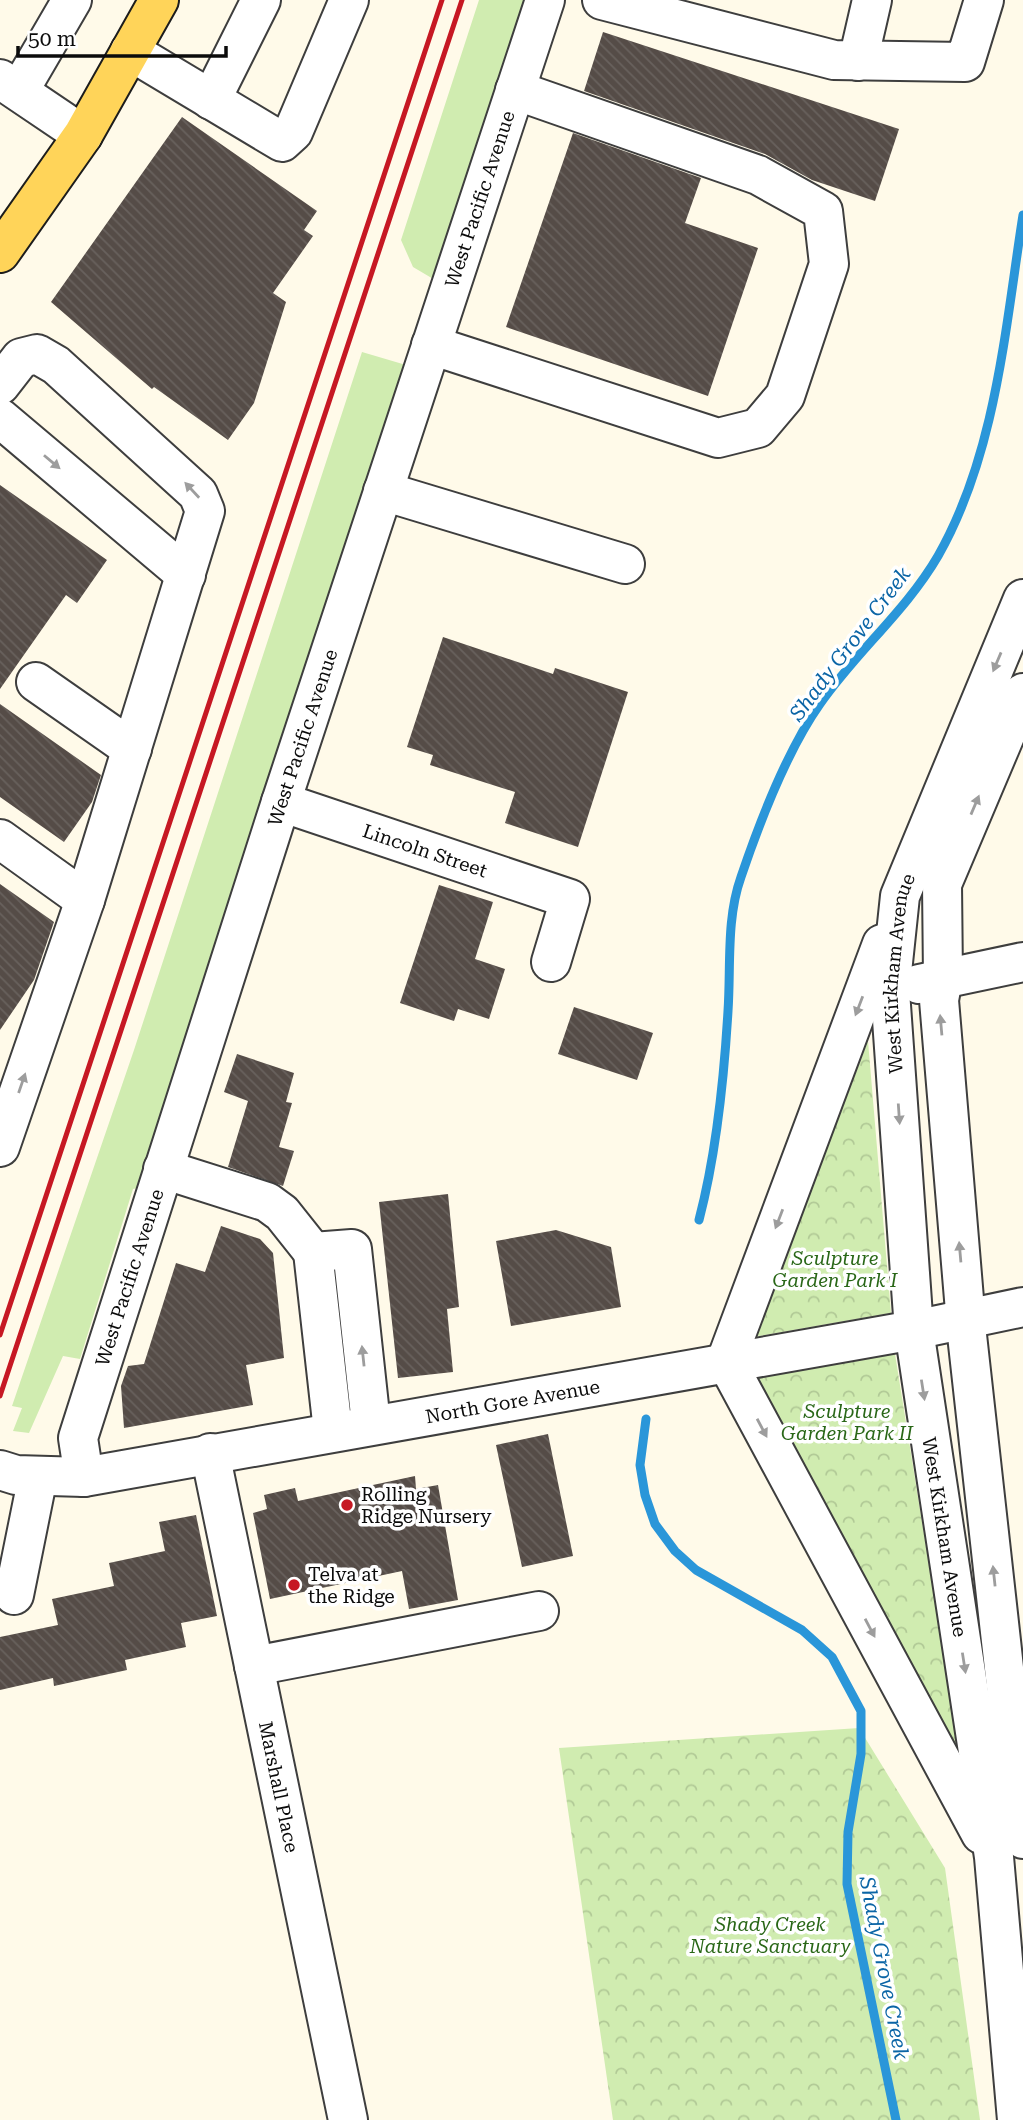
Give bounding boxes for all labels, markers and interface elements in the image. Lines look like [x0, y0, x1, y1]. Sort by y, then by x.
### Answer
scale bar [18, 14, 226, 58]
text: 50 m [28, 27, 76, 51]
street label: West Pacific Avenue [440, 108, 520, 290]
one-way arrow [43, 454, 61, 470]
one-way arrow [184, 482, 200, 499]
water label: Shady Grove Creek [784, 562, 916, 726]
street label: West Pacific Avenue [263, 646, 343, 829]
one-way arrow [991, 652, 1002, 673]
one-way arrow [970, 794, 981, 815]
street label: Lincoln Street [360, 819, 490, 882]
street label: West Kirkham Avenue [879, 870, 920, 1074]
one-way arrow [853, 995, 864, 1016]
one-way arrow [935, 1014, 946, 1036]
one-way arrow [17, 1072, 28, 1093]
one-way arrow [894, 1104, 905, 1126]
street label: West Pacific Avenue [91, 1186, 169, 1369]
one-way arrow [773, 1208, 784, 1229]
one-way arrow [954, 1241, 965, 1263]
park label: Sculpture Garden Park I [773, 1247, 898, 1292]
one-way arrow [358, 1345, 369, 1367]
street label: North Gore Avenue [424, 1375, 602, 1428]
one-way arrow [918, 1379, 929, 1401]
park label: Sculpture Garden Park II [781, 1400, 914, 1445]
one-way arrow [756, 1418, 767, 1438]
street label: West Kirkham Avenue [917, 1436, 972, 1639]
place label: Rolling Ridge Nursery [361, 1483, 492, 1528]
marker: Rolling Ridge Nursery [339, 1497, 355, 1513]
place label: Telva at the Ridge [308, 1563, 395, 1608]
one-way arrow [988, 1565, 999, 1587]
marker: Telva at the Ridge [286, 1577, 302, 1593]
one-way arrow [864, 1618, 875, 1638]
one-way arrow [959, 1652, 970, 1674]
street label: Marshall Place [254, 1719, 303, 1855]
water label: Shady Grove Creek [854, 1873, 914, 2062]
park label: Shady Creek Nature Sanctuary [689, 1913, 851, 1958]

